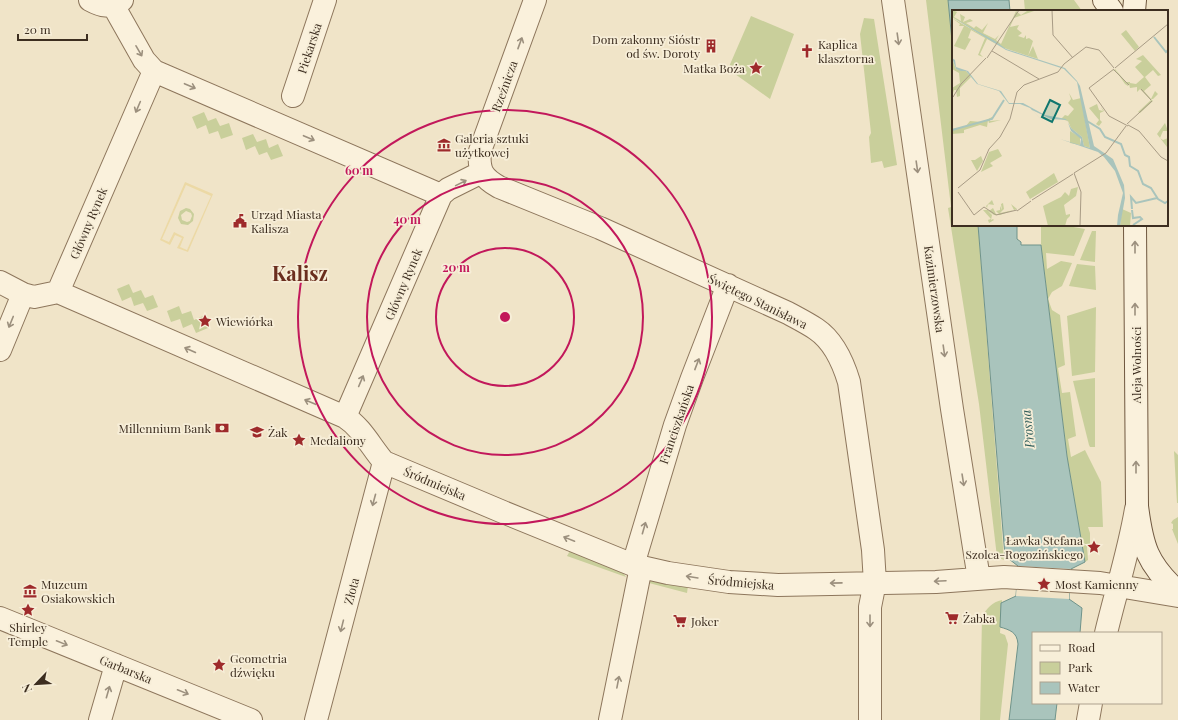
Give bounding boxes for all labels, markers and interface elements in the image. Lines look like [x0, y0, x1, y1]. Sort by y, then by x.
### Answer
inset map [952, 10, 1168, 226]
scale bar [18, 16, 87, 42]
text: 20 m [24, 21, 51, 37]
street label: Piekarska [293, 21, 325, 75]
place label: Dom zakonny Sióstr od św. Doroty [592, 31, 701, 61]
one-way arrow [894, 32, 902, 45]
place label: Kaplica klasztorna [818, 36, 874, 66]
one-way arrow [516, 37, 524, 49]
building icon: Dom zakonny Sióstr od św. Doroty [703, 38, 719, 54]
church icon: Kaplica klasztorna [799, 43, 815, 59]
one-way arrow [136, 45, 144, 57]
street label: Rzeźnicza [487, 58, 521, 114]
place label: Matka Boża [683, 60, 745, 76]
place icon: Matka Boża [748, 60, 764, 76]
one-way arrow [183, 83, 195, 90]
one-way arrow [134, 100, 142, 112]
place label: Galeria sztuki użytkowej [455, 130, 529, 160]
one-way arrow [303, 134, 315, 142]
museum icon: Galeria sztuki użytkowej [436, 137, 452, 153]
one-way arrow [913, 160, 921, 173]
text: 60 m [345, 162, 373, 178]
one-way arrow [455, 179, 467, 186]
street label: Główny Rynek [66, 184, 111, 261]
place label: Urząd Miasta Kalisza [251, 206, 322, 236]
text: 40 m [393, 211, 421, 227]
public building icon: Urząd Miasta Kalisza [232, 213, 248, 229]
one-way arrow [1131, 241, 1139, 254]
street label: Kazimierzowska [921, 244, 949, 334]
street label: Główny Rynek [381, 245, 426, 322]
district label: Kalisz [272, 259, 328, 286]
text: 20 m [442, 259, 470, 275]
street label: Świętego Stanisława [706, 270, 810, 332]
one-way arrow [1131, 303, 1139, 316]
centre of rings [498, 310, 512, 324]
place icon: Wiewiórka [197, 313, 213, 329]
place label: Wiewiórka [215, 313, 273, 329]
one-way arrow [7, 315, 15, 327]
street label: Aleja Wolności [1128, 326, 1144, 404]
one-way arrow [940, 344, 948, 357]
one-way arrow [185, 346, 197, 353]
one-way arrow [694, 358, 702, 370]
one-way arrow [358, 376, 365, 388]
street label: Franciszkańska [655, 382, 697, 466]
one-way arrow [304, 397, 316, 405]
water label: Prosna [1017, 409, 1038, 450]
place label: Millennium Bank [119, 420, 211, 436]
bank icon: Millennium Bank [214, 420, 230, 436]
school or university icon: Żak [249, 424, 265, 440]
place label: Żak [268, 424, 288, 440]
place icon: Medaliony [291, 432, 307, 448]
place label: Medaliony [310, 432, 366, 448]
one-way arrow [1132, 461, 1140, 474]
street label: Śródmiejska [401, 463, 469, 503]
one-way arrow [959, 473, 967, 486]
one-way arrow [370, 493, 378, 506]
one-way arrow [641, 521, 648, 534]
place label: Ławka Stefana Szolca-Rogozińskiego [966, 532, 1083, 562]
one-way arrow [563, 535, 575, 542]
place icon: Ławka Stefana Szolca-Rogozińskiego [1086, 539, 1102, 555]
street label: Śródmiejska [707, 571, 775, 593]
one-way arrow [686, 573, 699, 581]
place label: Muzeum Osiakowskich [41, 576, 115, 606]
street label: Złota [340, 576, 362, 606]
place icon: Most Kamienny [1036, 576, 1052, 592]
place label: Most Kamienny [1055, 576, 1139, 592]
one-way arrow [934, 578, 947, 585]
one-way arrow [830, 580, 843, 587]
museum icon: Muzeum Osiakowskich [22, 583, 38, 599]
place icon: Shirley Temple [20, 602, 36, 618]
supermarket icon: Żabka [944, 610, 960, 626]
place label: Żabka [963, 610, 995, 626]
supermarket icon: Joker [672, 613, 688, 629]
place label: Joker [690, 613, 719, 629]
one-way arrow [866, 614, 874, 627]
place label: Shirley Temple [8, 619, 48, 649]
one-way arrow [338, 619, 345, 632]
legend [1032, 632, 1162, 704]
text: Road [1068, 639, 1095, 655]
one-way arrow [56, 640, 68, 648]
place label: Geometria dźwięku [230, 650, 287, 680]
street label: Garbarska [97, 651, 155, 687]
place icon: Geometria dźwięku [211, 657, 227, 673]
text: Park [1068, 659, 1093, 675]
north arrow [16, 664, 56, 704]
one-way arrow [614, 676, 622, 689]
text: Water [1067, 679, 1101, 695]
text: N [18, 682, 35, 695]
one-way arrow [105, 686, 112, 699]
one-way arrow [176, 689, 188, 696]

